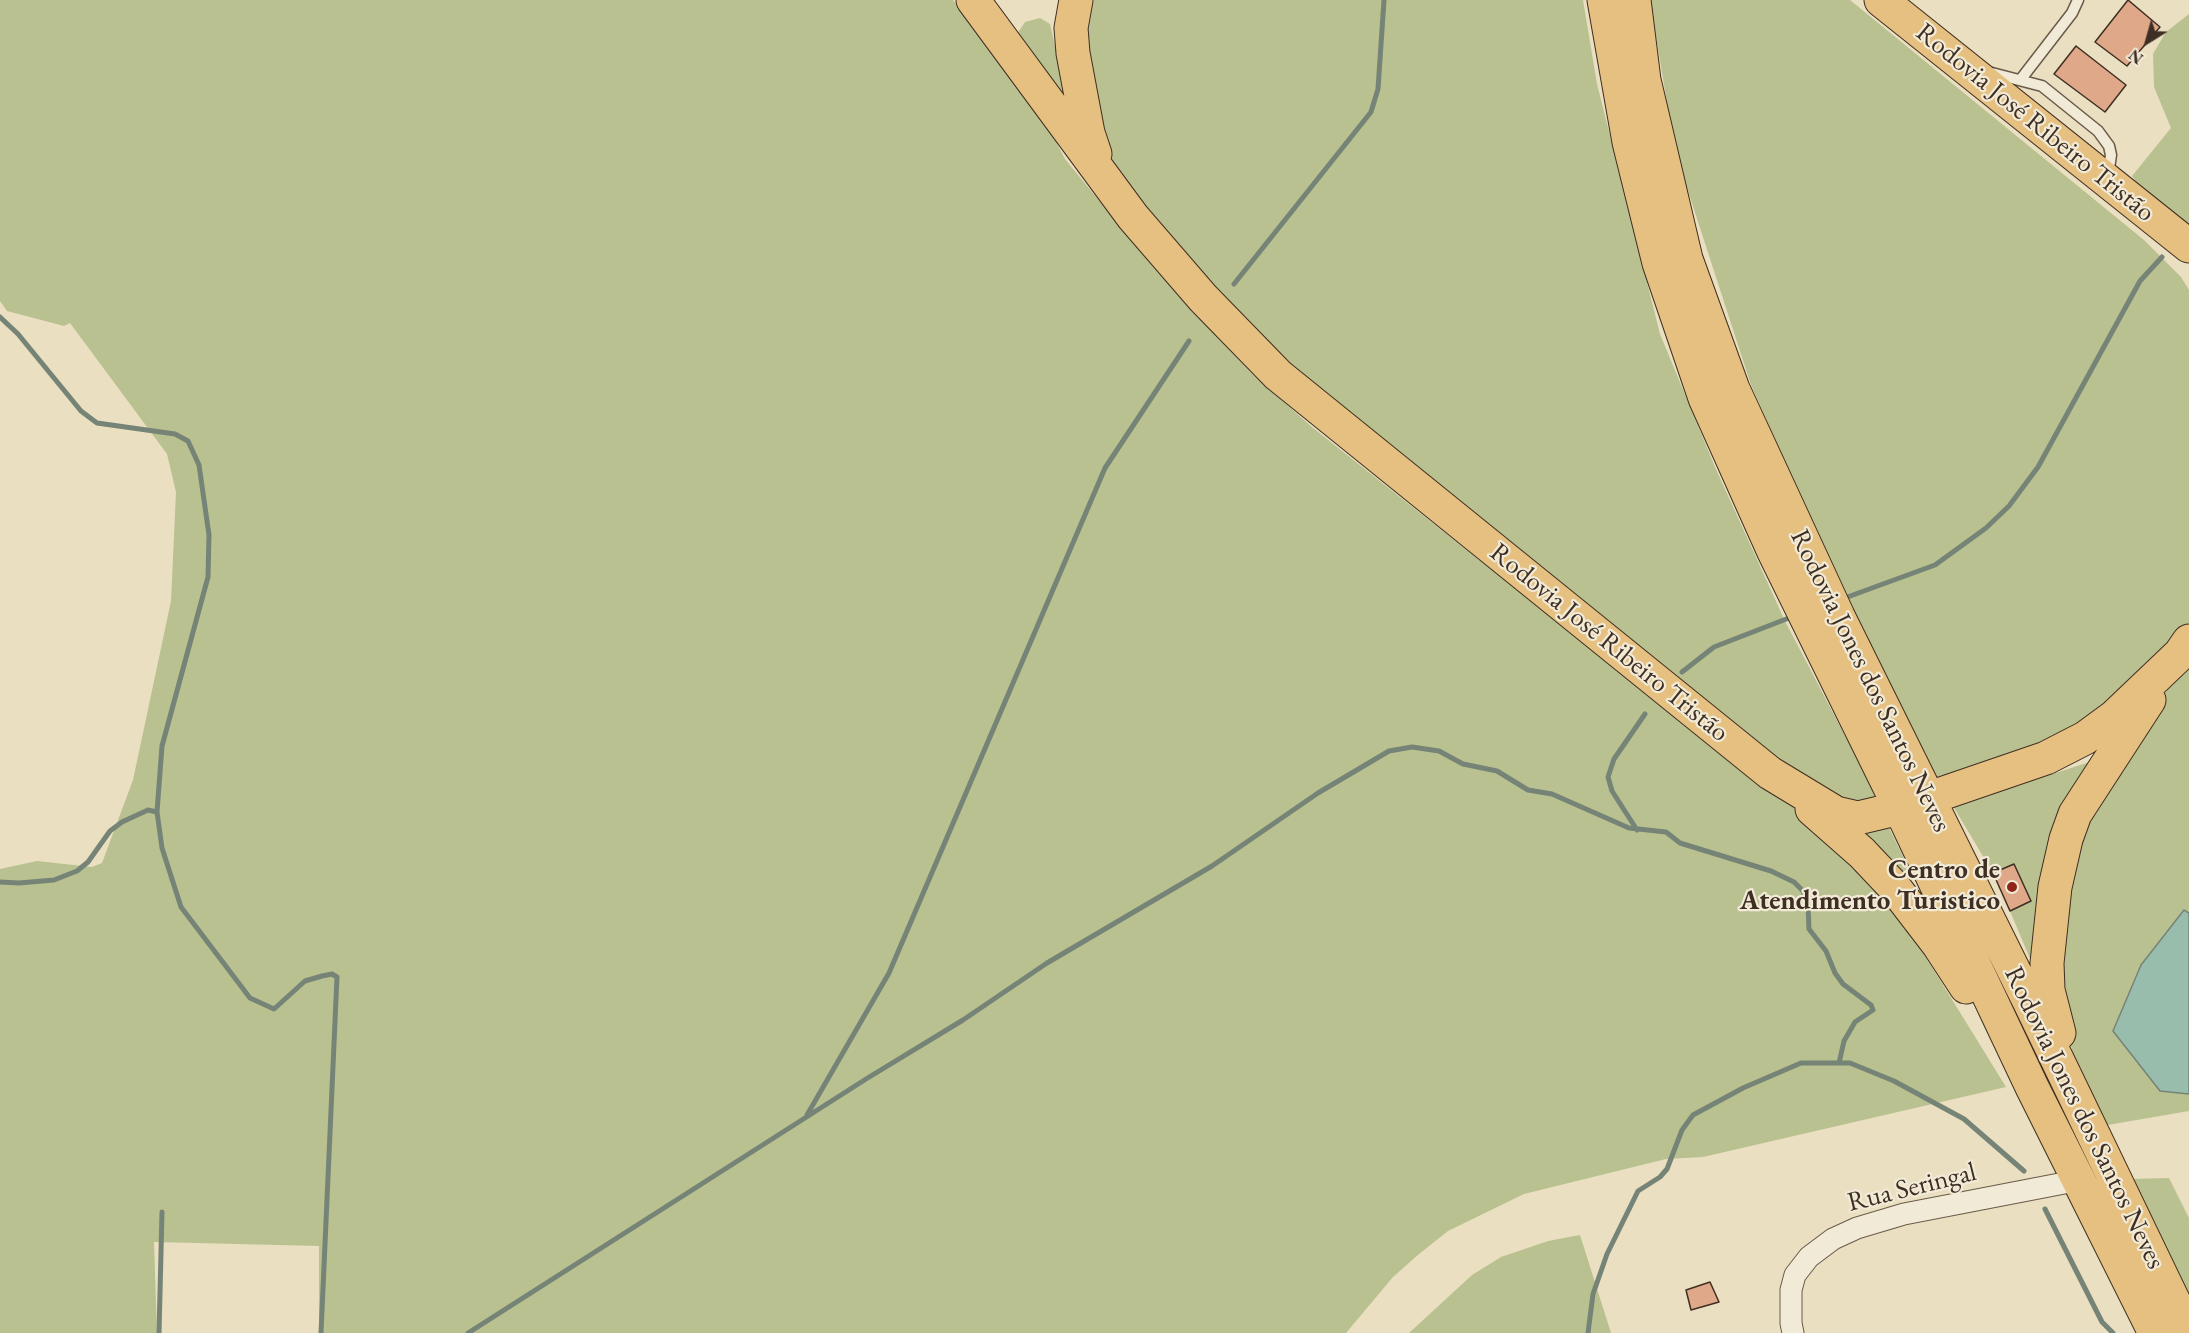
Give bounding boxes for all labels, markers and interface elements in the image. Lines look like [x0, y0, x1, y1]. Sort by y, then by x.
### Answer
north arrow [2117, 12, 2177, 72]
street label: Rodovia José Ribeiro Tristão [1909, 17, 2161, 229]
text: N [2124, 44, 2147, 69]
street label: Rodovia Jones dos Santos Neves [1783, 525, 1957, 837]
street label: Rodovia José Ribeiro Tristão [1483, 537, 1735, 749]
place label: Centro de Atendimento Turistico [1740, 855, 2000, 918]
marker: Centro de Atendimento Turistico [2005, 880, 2019, 894]
street label: Rodovia Jones dos Santos Neves [1997, 962, 2171, 1274]
street label: Rua Seringal [1844, 1156, 1980, 1220]

